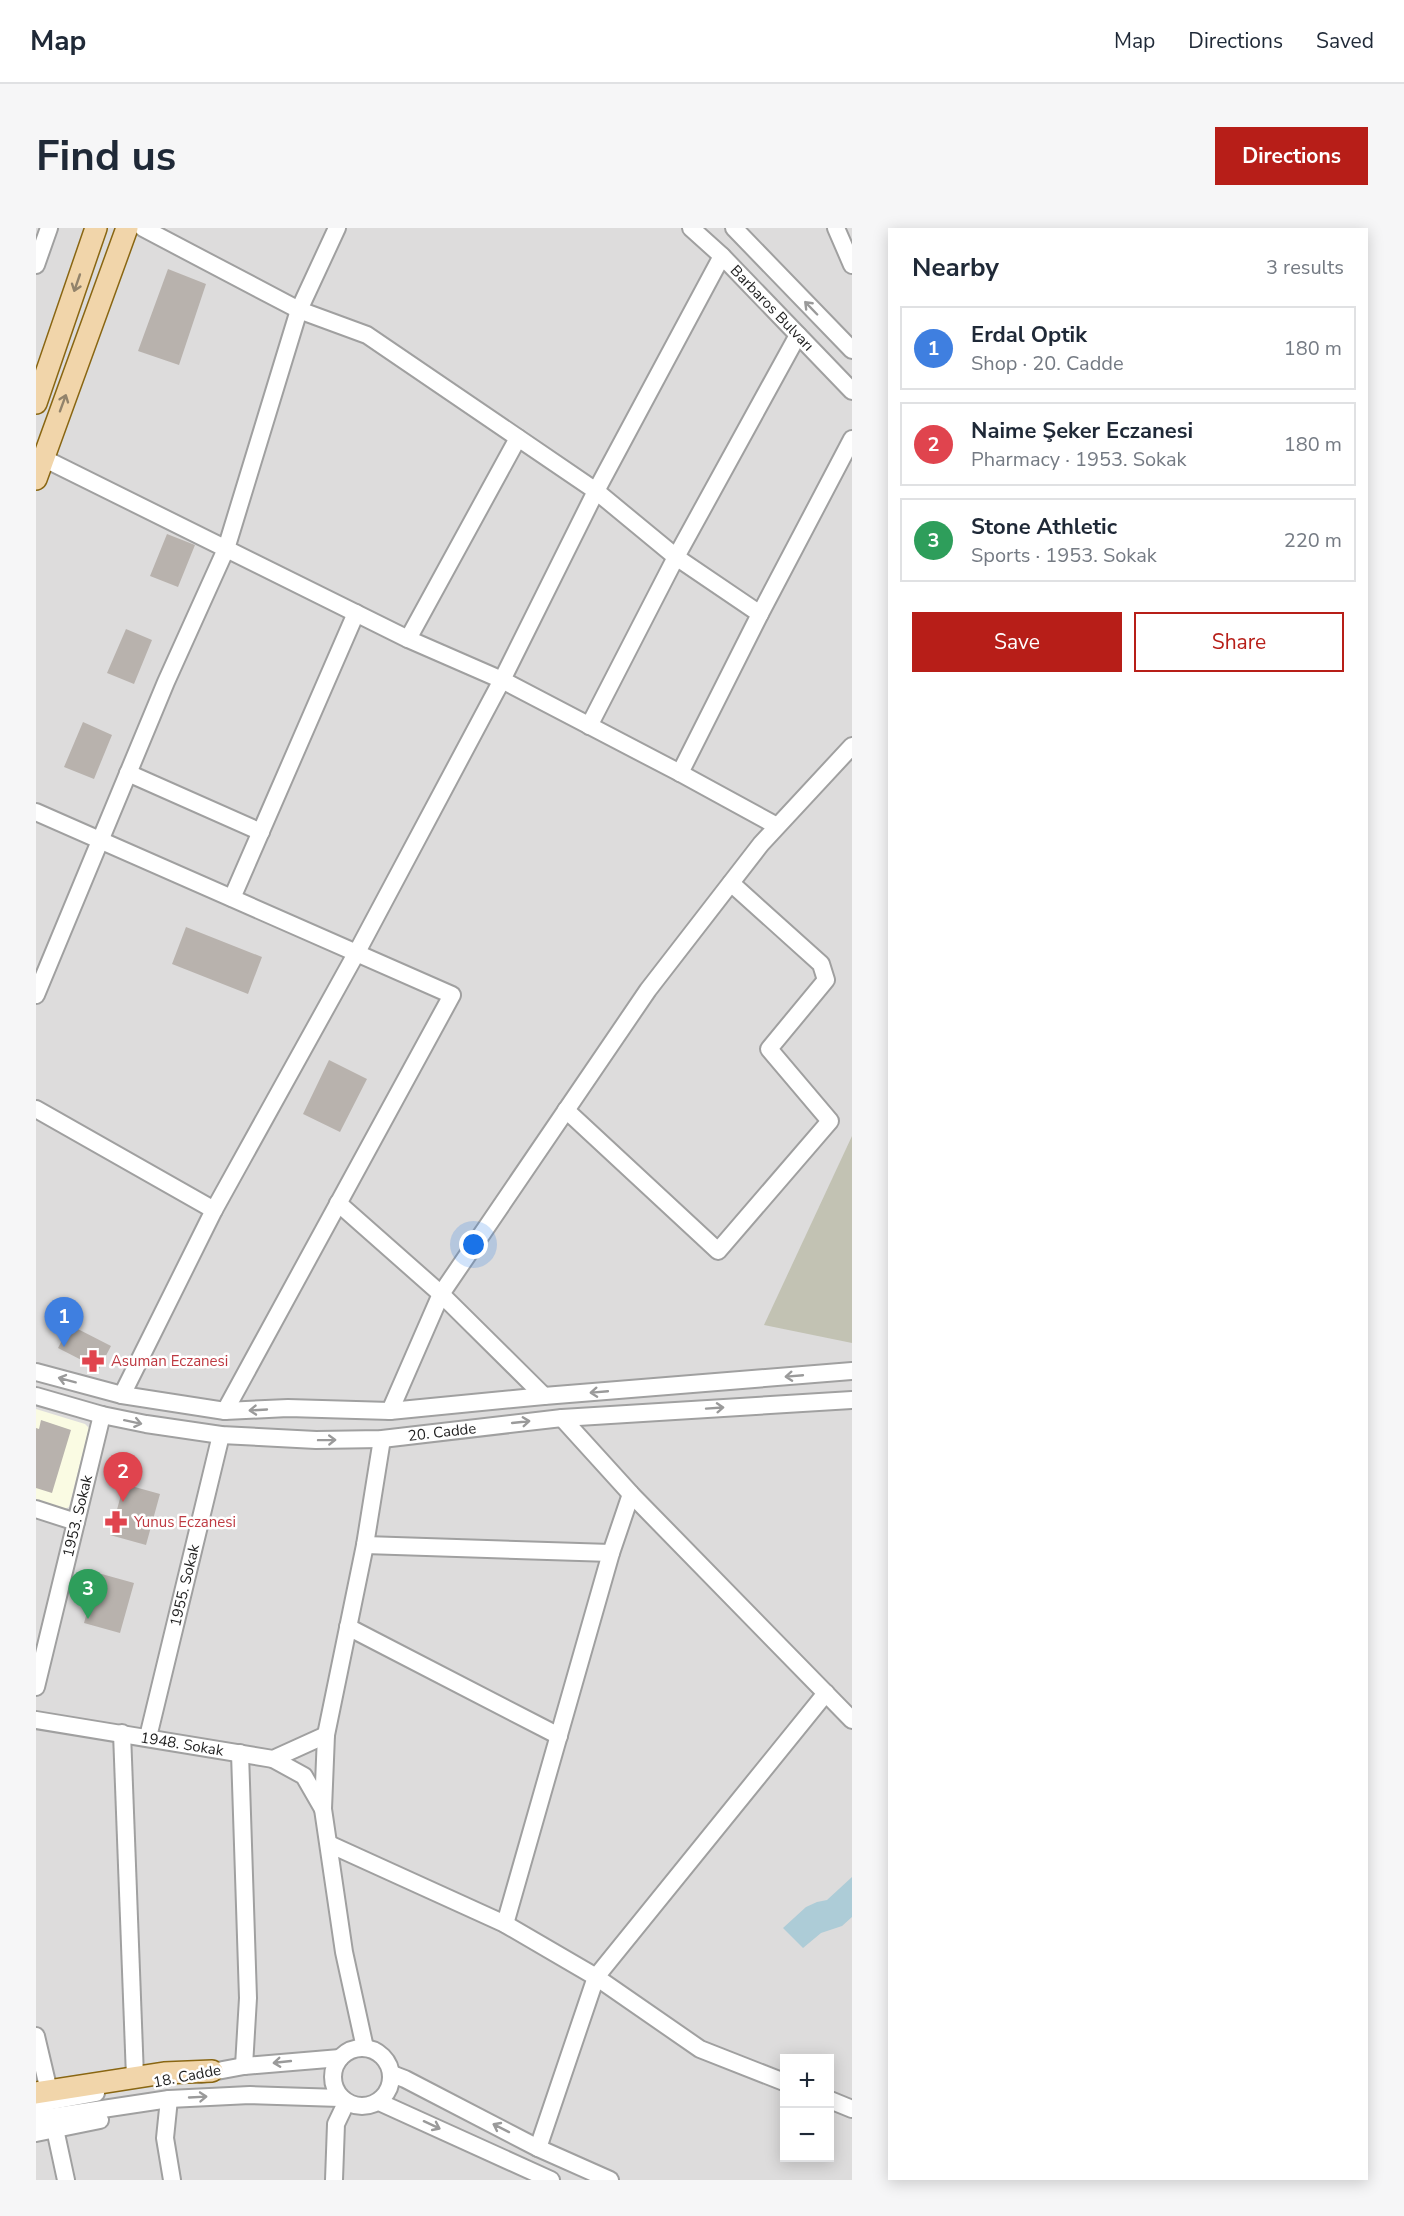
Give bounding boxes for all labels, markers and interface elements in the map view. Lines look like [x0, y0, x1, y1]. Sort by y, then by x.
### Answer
text: Map [30, 22, 86, 60]
text: Map [1114, 27, 1155, 55]
text: Directions [1188, 27, 1283, 55]
text: Saved [1316, 27, 1374, 55]
button: Directions [1215, 127, 1368, 185]
text: Find us [36, 128, 176, 185]
text: Nearby [912, 250, 999, 285]
text: 3 results [1266, 254, 1344, 281]
street label: Barbaros Bulvarı [726, 261, 818, 355]
one-way arrow [70, 273, 81, 292]
one-way arrow [804, 301, 819, 316]
text: Erdal Optik [971, 320, 1087, 350]
text: 1 [928, 335, 940, 362]
text: 180 m [1284, 335, 1342, 362]
text: Shop · 20. Cadde [971, 350, 1124, 377]
one-way arrow [59, 395, 70, 413]
text: Naime Şeker Eczanesi [971, 416, 1193, 446]
text: 2 [928, 431, 940, 458]
text: 180 m [1284, 431, 1342, 458]
text: Pharmacy · 1953. Sokak [971, 446, 1187, 473]
text: Stone Athletic [971, 512, 1117, 542]
text: 3 [928, 527, 940, 554]
text: 220 m [1284, 527, 1342, 554]
text: Sports · 1953. Sokak [971, 542, 1157, 569]
button: Save [912, 612, 1122, 672]
button: Share [1134, 612, 1344, 672]
your location [459, 1230, 488, 1259]
pin: 1 [45, 1298, 84, 1347]
pharmacy icon: Asuman Eczanesi [80, 1348, 106, 1374]
place label: Asuman Eczanesi [111, 1351, 228, 1371]
one-way arrow [784, 1371, 804, 1382]
one-way arrow [57, 1374, 76, 1385]
one-way arrow [590, 1386, 610, 1397]
one-way arrow [705, 1402, 725, 1413]
one-way arrow [249, 1404, 269, 1415]
one-way arrow [510, 1416, 530, 1427]
one-way arrow [123, 1417, 142, 1428]
street label: 20. Cadde [407, 1418, 477, 1446]
one-way arrow [316, 1434, 336, 1446]
pin: 2 [104, 1452, 142, 1502]
street label: 1953. Sokak [58, 1472, 97, 1559]
pharmacy icon: Yunus Eczanesi [103, 1509, 129, 1535]
place label: Yunus Eczanesi [133, 1512, 236, 1532]
street label: 1955. Sokak [165, 1542, 204, 1628]
pin: 3 [68, 1570, 108, 1619]
street label: 1948. Sokak [139, 1727, 225, 1761]
map controls [780, 2054, 834, 2162]
button: + [780, 2054, 834, 2108]
one-way arrow [272, 2057, 292, 2068]
street label: 18. Cadde [151, 2060, 223, 2092]
one-way arrow [187, 2092, 207, 2103]
button: − [780, 2108, 834, 2162]
one-way arrow [423, 2120, 441, 2132]
one-way arrow [492, 2122, 510, 2133]

